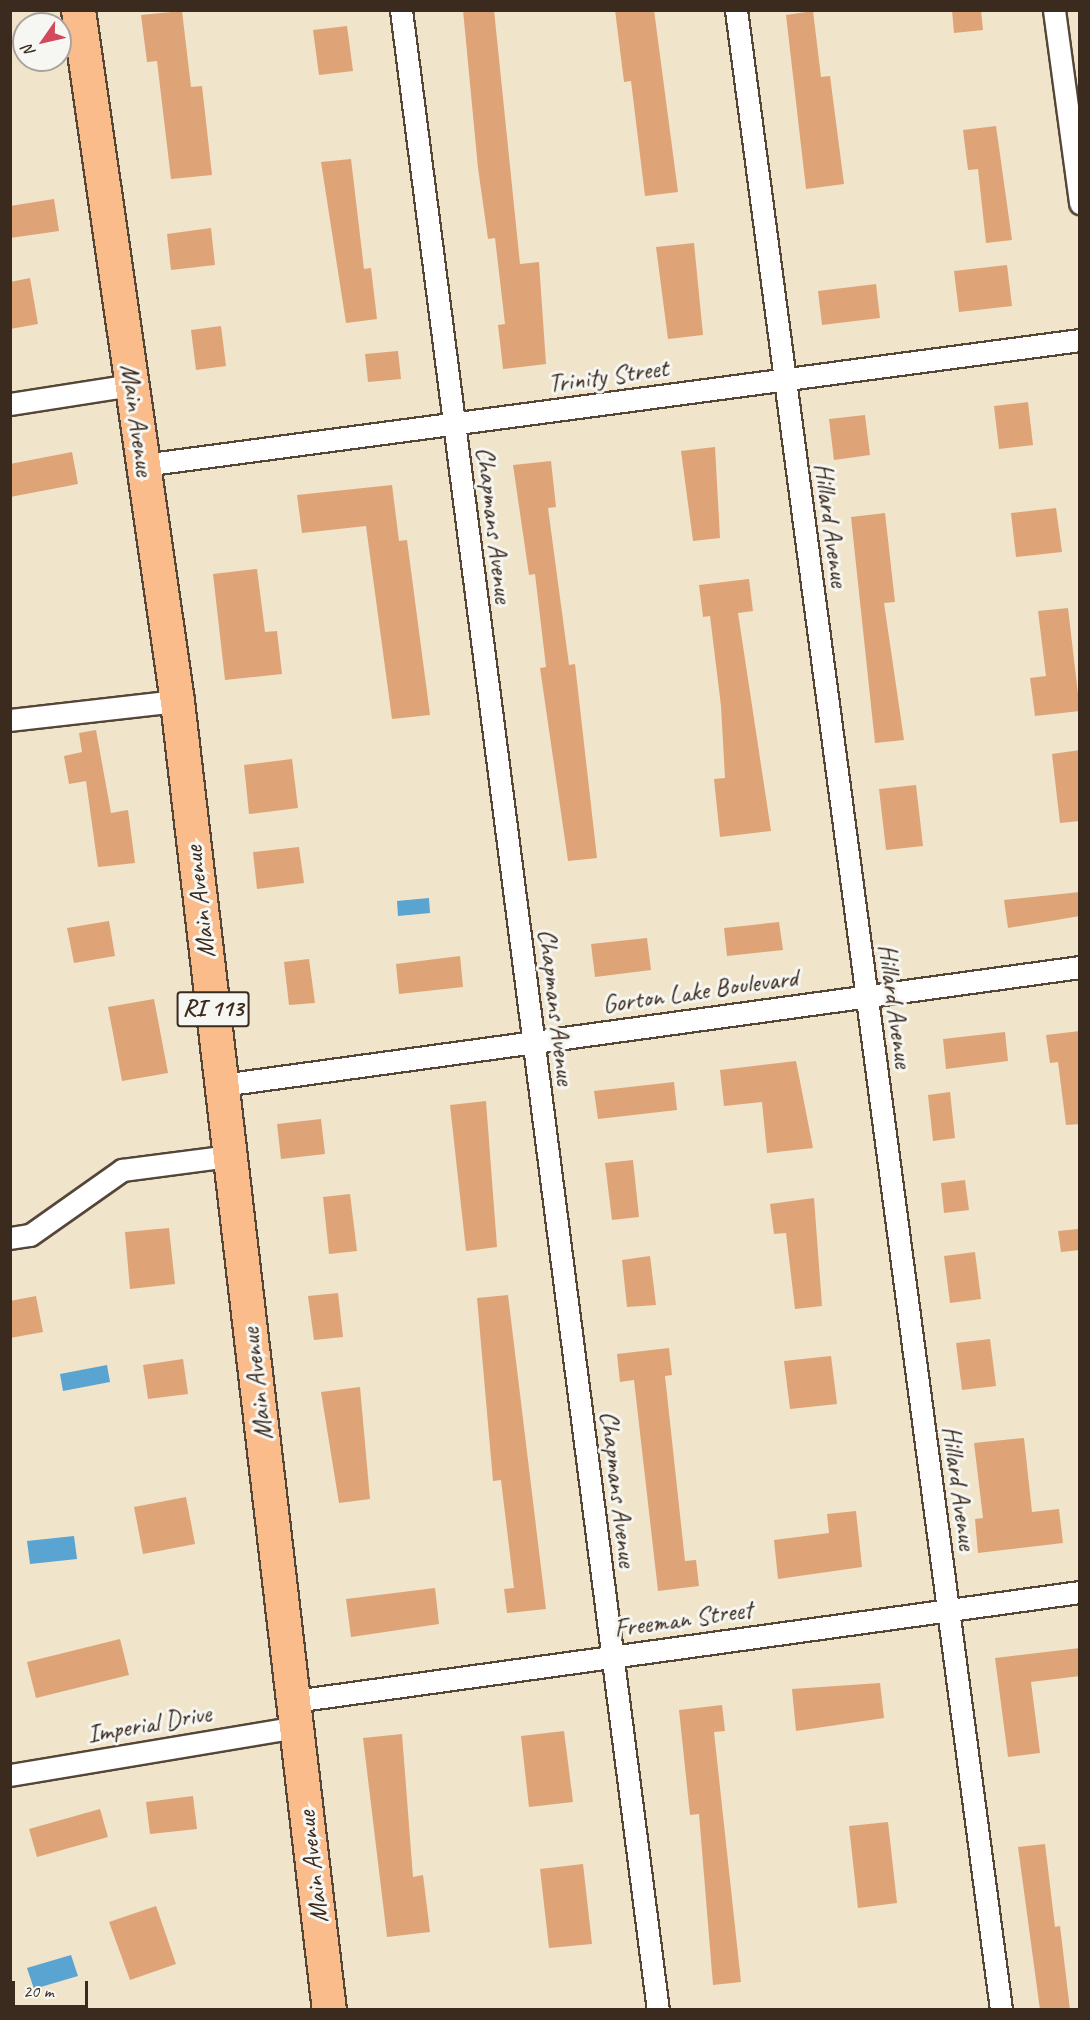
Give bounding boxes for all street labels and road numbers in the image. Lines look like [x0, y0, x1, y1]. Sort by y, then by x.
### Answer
street label: Trinity Street [546, 352, 670, 400]
street label: Main Avenue [114, 362, 160, 478]
street label: Chapmans Avenue [469, 445, 519, 605]
street label: Hillard Avenue [807, 461, 855, 589]
street label: Main Avenue [178, 844, 222, 960]
street label: Chapmans Avenue [531, 927, 581, 1087]
street label: Hillard Avenue [871, 942, 919, 1070]
street label: Gorton Lake Boulevard [600, 962, 800, 1020]
road number: RI 113 [176, 988, 250, 1030]
street label: Main Avenue [235, 1326, 279, 1442]
street label: Chapmans Avenue [593, 1409, 643, 1569]
street label: Hillard Avenue [935, 1424, 983, 1552]
street label: Freeman Street [612, 1594, 754, 1644]
street label: Imperial Drive [84, 1698, 214, 1750]
street label: Main Avenue [291, 1809, 335, 1925]

